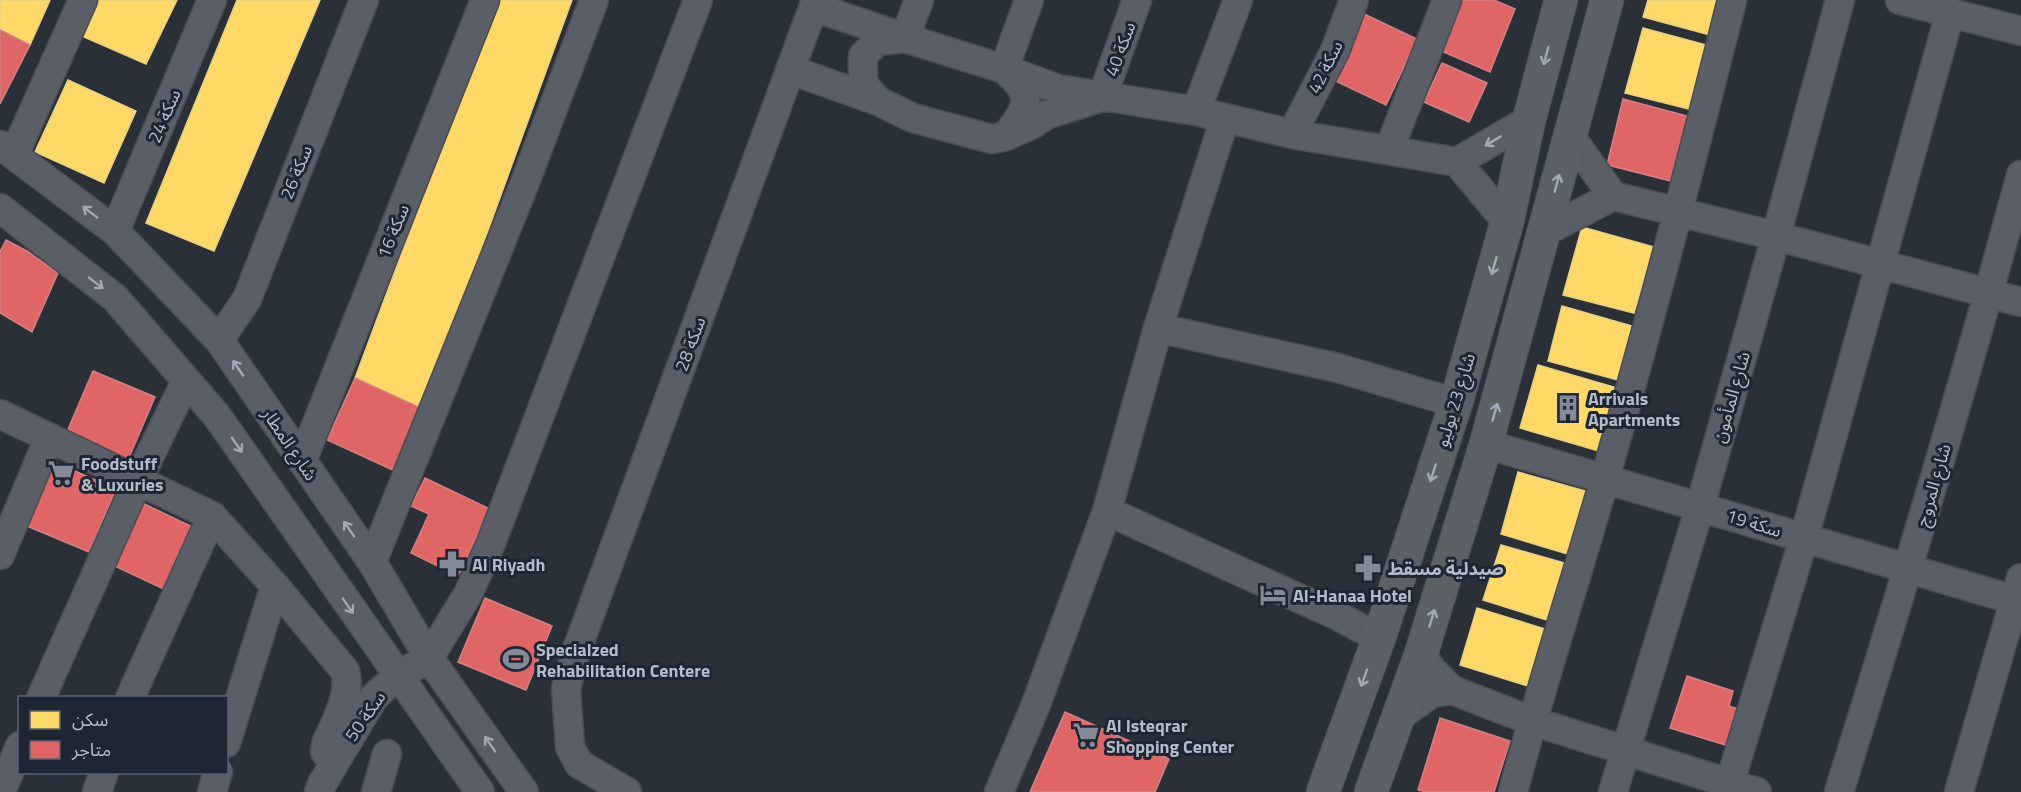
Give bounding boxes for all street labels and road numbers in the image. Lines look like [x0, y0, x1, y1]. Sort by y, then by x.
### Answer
street label: سكة 40 [1098, 18, 1142, 80]
street label: سكة 42 [1301, 36, 1349, 98]
street label: سكة 24 [141, 85, 187, 147]
street label: سكة 26 [273, 141, 319, 203]
street label: سكة 16 [370, 200, 416, 262]
street label: سكة 28 [668, 313, 712, 375]
street label: شارع المأمون [1705, 348, 1758, 446]
street label: شارع 23 يوليو [1428, 350, 1483, 451]
street label: شارع المطار [254, 401, 324, 487]
street label: شارع المروج [1908, 440, 1959, 530]
street label: سكة 19 [1723, 502, 1785, 544]
street label: سكة 50 [338, 685, 392, 747]

